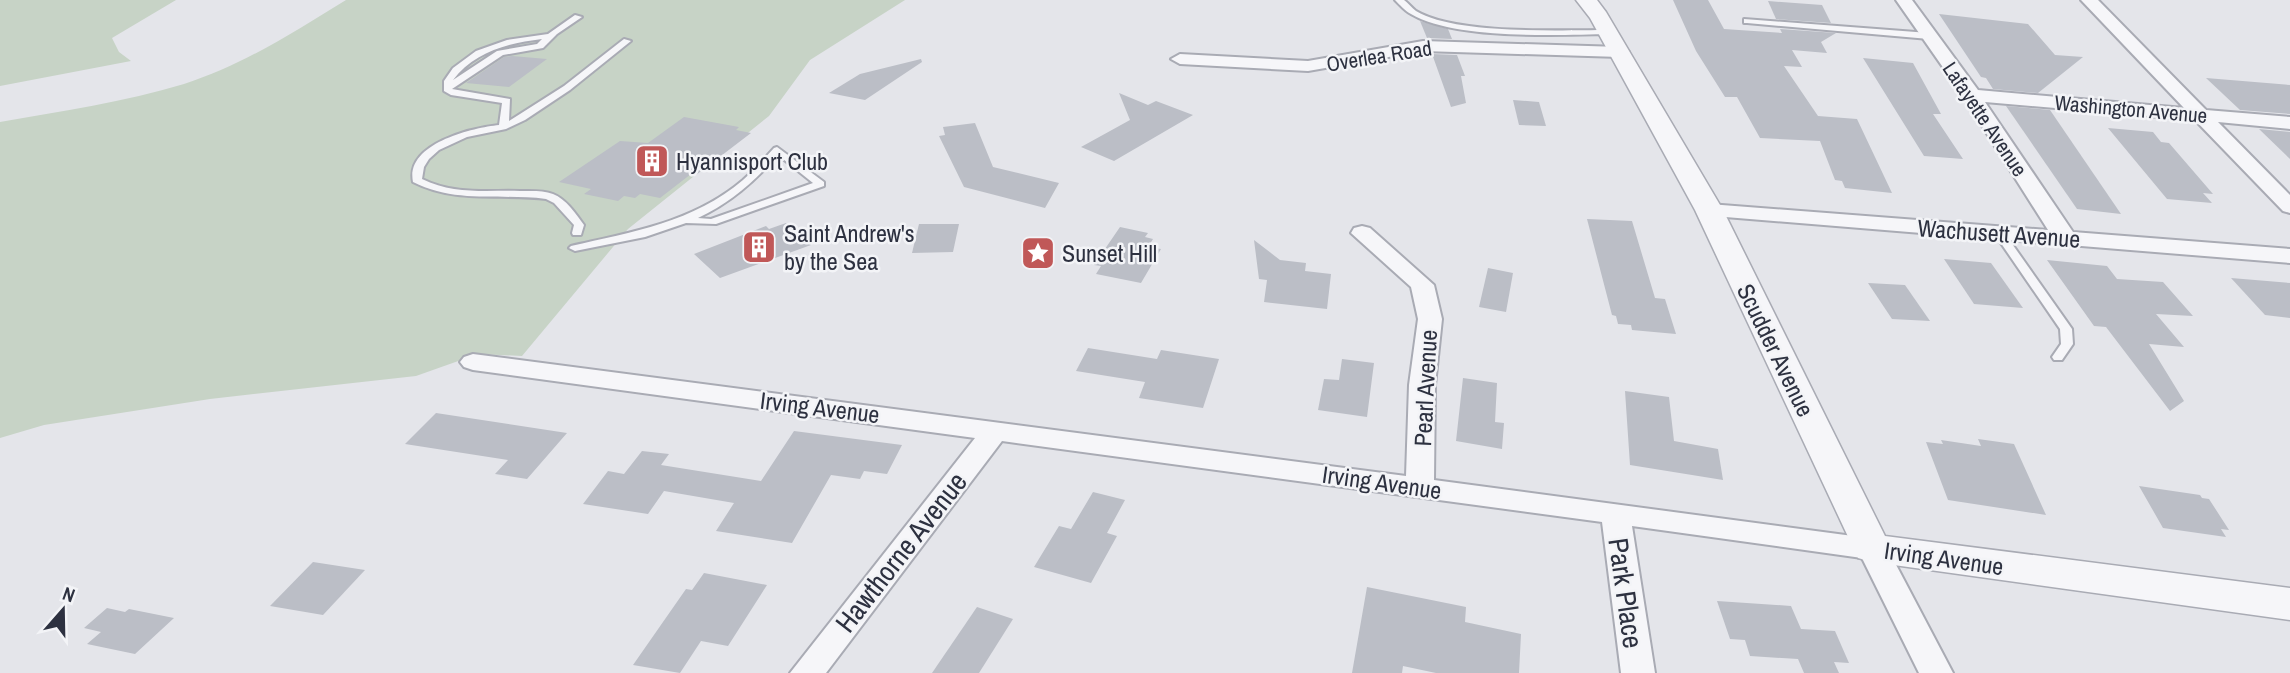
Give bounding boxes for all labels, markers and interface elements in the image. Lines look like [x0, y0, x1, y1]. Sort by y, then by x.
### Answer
street label: Overlea Road [1324, 33, 1434, 79]
street label: Lafayette Avenue [1936, 56, 2034, 182]
street label: Washington Avenue [2053, 88, 2209, 130]
building icon: Hyannisport Club [633, 142, 671, 180]
place label: Hyannisport Club [676, 145, 828, 177]
street label: Wachusett Avenue [1917, 211, 2081, 255]
place label: Saint Andrew's by the Sea [784, 217, 915, 277]
building icon: Saint Andrew's by the Sea [740, 228, 778, 266]
place icon: Sunset Hill [1019, 234, 1057, 272]
place label: Sunset Hill [1062, 237, 1157, 269]
street label: Scudder Avenue [1730, 278, 1822, 422]
street label: Pearl Avenue [1406, 329, 1444, 447]
street label: Irving Avenue [758, 384, 882, 430]
street label: Irving Avenue [1320, 458, 1444, 506]
street label: Hawthorne Avenue [826, 464, 976, 640]
street label: Irving Avenue [1882, 534, 2006, 582]
street label: Park Place [1599, 535, 1653, 651]
north arrow [28, 575, 98, 645]
text: N [59, 580, 79, 608]

